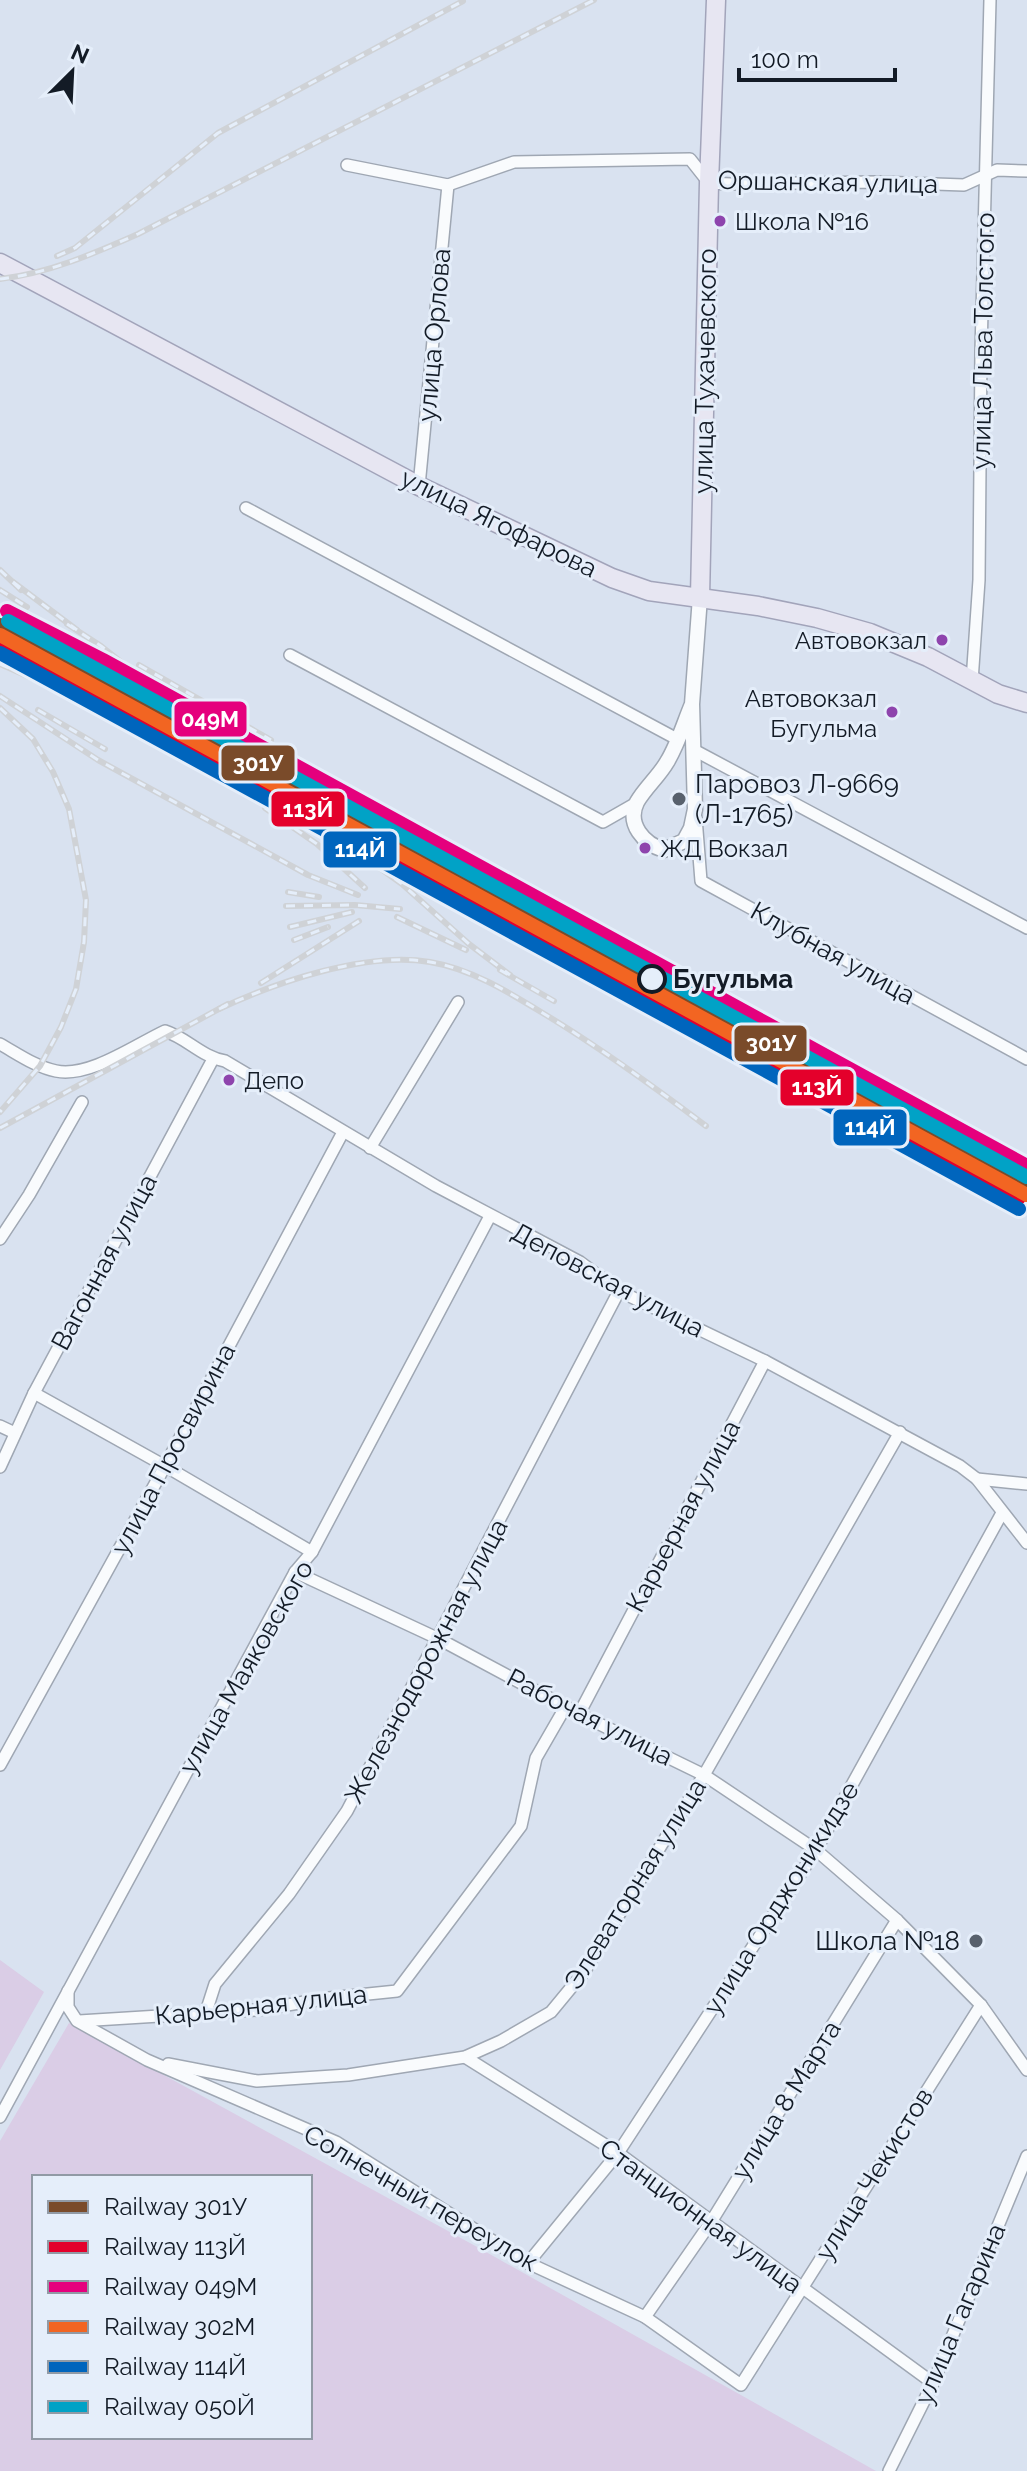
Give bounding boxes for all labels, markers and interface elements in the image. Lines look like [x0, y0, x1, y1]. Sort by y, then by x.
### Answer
north arrow [32, 32, 112, 112]
scale bar [739, 32, 895, 82]
text: N [67, 38, 93, 69]
text: 100 m [751, 45, 819, 74]
street label: Оршанская улица [718, 165, 938, 199]
place label: Школа №16 [735, 207, 869, 236]
street label: улица Льва Толстого [966, 212, 1000, 470]
marker: Школа №16 [712, 213, 728, 229]
street label: улица Орлова [411, 247, 457, 423]
street label: улица Тухачевского [688, 248, 722, 494]
street label: улица Ягофарова [396, 462, 602, 584]
place label: Автовокзал [795, 626, 927, 655]
marker: Автовокзал [934, 632, 950, 648]
place label: Автовокзал Бугульма [745, 684, 877, 743]
line badge: 049М [173, 700, 248, 738]
marker: Автовокзал Бугульма [884, 704, 900, 720]
text: 049М [181, 706, 239, 732]
line badge: 301У [220, 744, 296, 782]
text: 301У [233, 750, 284, 776]
place label: Паровоз Л-9669 (Л-1765) [695, 769, 899, 829]
line badge: 113Й [270, 790, 346, 828]
marker: Паровоз Л-9669 (Л-1765) [670, 790, 688, 808]
text: 113Й [283, 796, 333, 822]
line badge: 114Й [322, 830, 398, 869]
place label: ЖД Вокзал [660, 834, 788, 863]
text: 114Й [334, 836, 386, 862]
marker: ЖД Вокзал [637, 840, 653, 856]
street label: Клубная улица [746, 895, 920, 1011]
place label: Бугульма [673, 964, 793, 994]
marker: Бугульма [638, 965, 666, 993]
line badge: 301У [733, 1024, 808, 1063]
text: 301У [746, 1030, 797, 1056]
place label: Депо [244, 1066, 304, 1095]
line badge: 113Й [779, 1068, 855, 1107]
marker: Депо [221, 1072, 237, 1088]
text: 113Й [792, 1074, 842, 1100]
line badge: 114Й [832, 1108, 908, 1147]
text: 114Й [844, 1114, 896, 1140]
street label: Вагонная улица [45, 1169, 163, 1355]
street label: Деповская улица [507, 1217, 709, 1343]
street label: улица Просвирина [105, 1338, 241, 1560]
street label: Карьерная улица [620, 1415, 746, 1617]
street label: Железнодорожная улица [338, 1514, 514, 1808]
street label: улица Маяковского [173, 1555, 319, 1779]
street label: Рабочая улица [502, 1662, 678, 1772]
street label: Элеваторная улица [558, 1773, 712, 1995]
street label: улица Орджоникидзе [697, 1776, 865, 2020]
place label: Школа №18 [815, 1926, 960, 1956]
marker: Школа №18 [967, 1932, 985, 1950]
street label: Карьерная улица [154, 1979, 368, 2031]
street label: улица 8 Марта [725, 2015, 847, 2185]
street label: улица Чекистов [809, 2082, 939, 2266]
street label: Солнечный переулок [298, 2119, 544, 2277]
street label: Станционная улица [594, 2132, 808, 2300]
legend [32, 2175, 312, 2439]
text: Railway 301У [104, 2192, 247, 2221]
street label: улица Гагарина [908, 2219, 1012, 2409]
text: Railway 113Й [104, 2232, 246, 2261]
text: Railway 049М [104, 2272, 257, 2301]
text: Railway 302М [104, 2312, 255, 2341]
text: Railway 114Й [104, 2352, 246, 2381]
text: Railway 050Й [104, 2392, 255, 2421]

